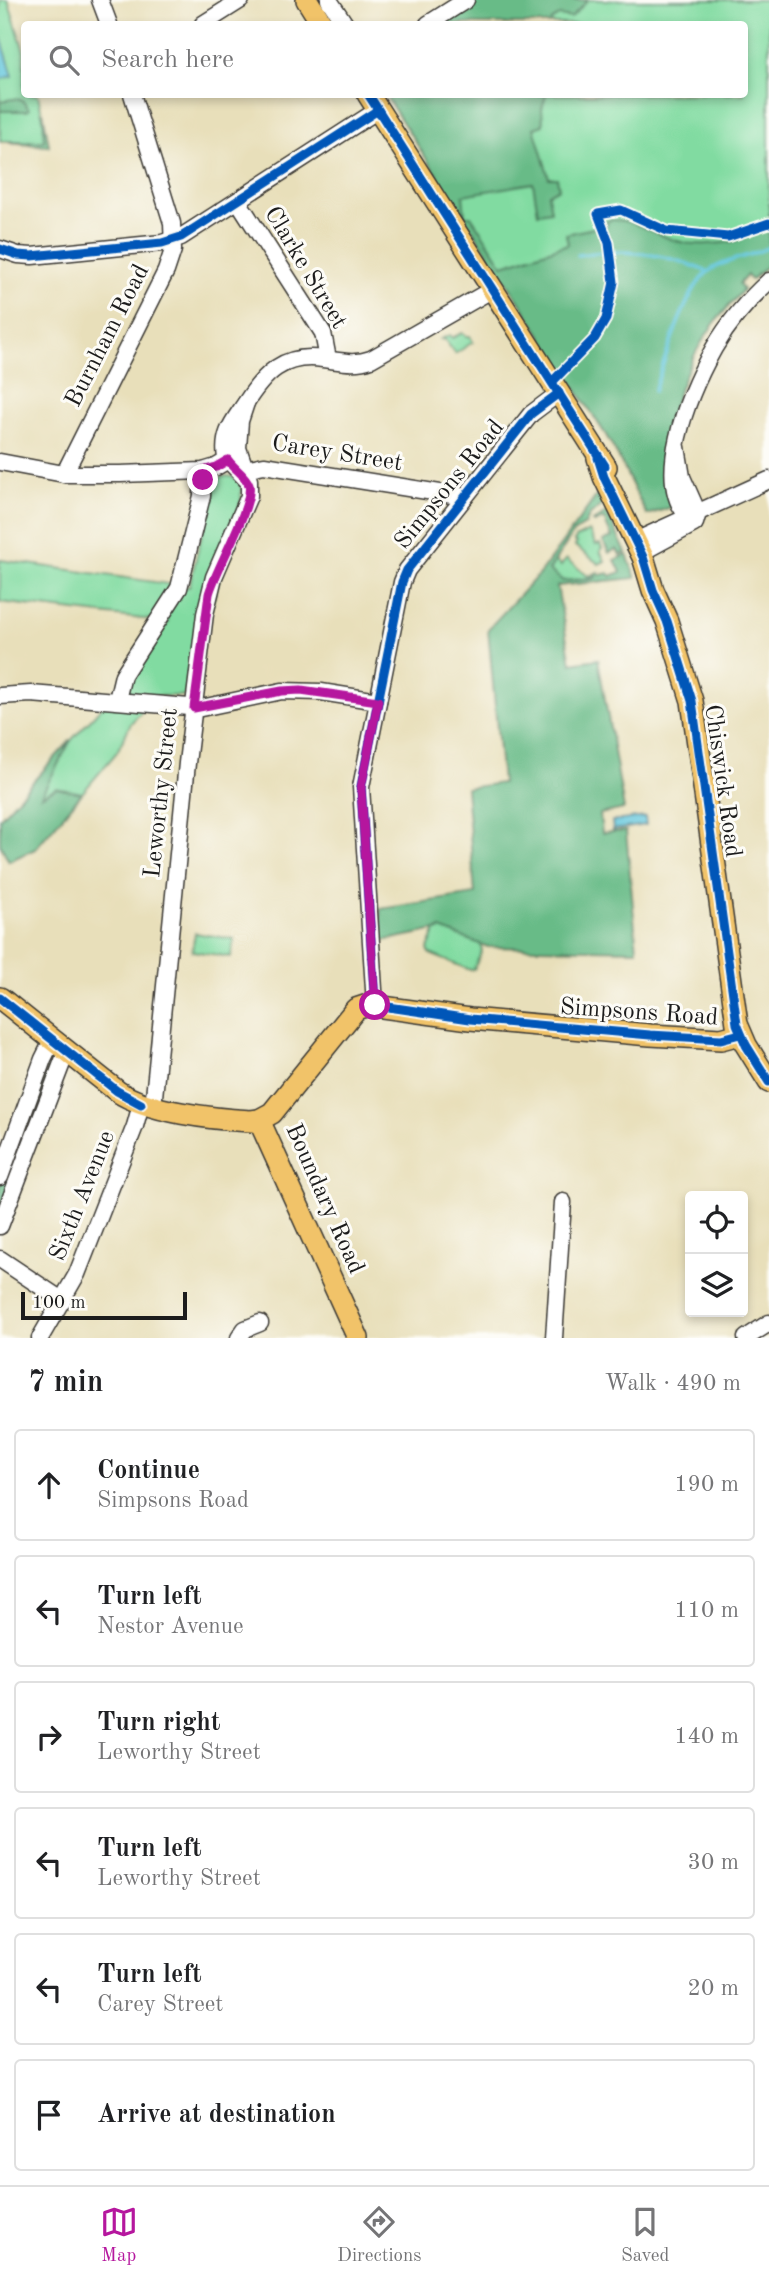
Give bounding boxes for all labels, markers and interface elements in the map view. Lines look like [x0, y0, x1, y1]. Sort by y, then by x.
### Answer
search box [21, 21, 748, 98]
icon: search [45, 41, 83, 79]
text: Search here [101, 47, 234, 73]
street label: Clarke Street [259, 203, 351, 333]
street label: Burnham Road [62, 261, 154, 411]
street label: Simpsons Road [391, 416, 509, 554]
street label: Carey Street [270, 432, 404, 476]
route end [187, 464, 218, 495]
street label: Chiswick Road [699, 703, 745, 859]
street label: Leworthy Street [141, 707, 183, 879]
route start [359, 989, 390, 1020]
street label: Simpsons Road [559, 995, 719, 1031]
street label: Boundary Road [280, 1120, 368, 1278]
street label: Sixth Avenue [46, 1127, 120, 1265]
map controls [685, 1191, 748, 1317]
button: locate [685, 1191, 748, 1254]
button: layers [685, 1254, 748, 1317]
scale bar [21, 1289, 187, 1321]
text: 100 m [32, 1294, 85, 1313]
text: 7 min [28, 1368, 103, 1398]
text: Walk · 490 m [605, 1372, 741, 1395]
text: Continue [97, 1458, 200, 1484]
icon: ahead [30, 1466, 68, 1504]
text: 190 m [674, 1473, 739, 1496]
text: Simpsons Road [97, 1489, 249, 1512]
text: Turn left [97, 1584, 202, 1610]
icon: left [30, 1592, 68, 1630]
text: 110 m [674, 1599, 739, 1622]
text: Nestor Avenue [97, 1615, 244, 1638]
text: Turn right [97, 1710, 220, 1736]
icon: right [30, 1718, 68, 1756]
text: 140 m [674, 1725, 739, 1748]
text: Leworthy Street [97, 1741, 261, 1764]
text: Turn left [97, 1836, 202, 1862]
icon: left [30, 1844, 68, 1882]
text: 30 m [688, 1851, 739, 1874]
text: Leworthy Street [97, 1867, 261, 1890]
text: Turn left [97, 1962, 202, 1988]
icon: left [30, 1970, 68, 2008]
text: 20 m [688, 1977, 739, 2000]
text: Carey Street [97, 1993, 223, 2016]
icon: arrive [30, 2096, 68, 2134]
text: Arrive at destination [97, 2102, 336, 2128]
tab: Map [100, 2203, 138, 2268]
tab: Directions [337, 2203, 422, 2268]
tab: Saved [621, 2203, 669, 2268]

